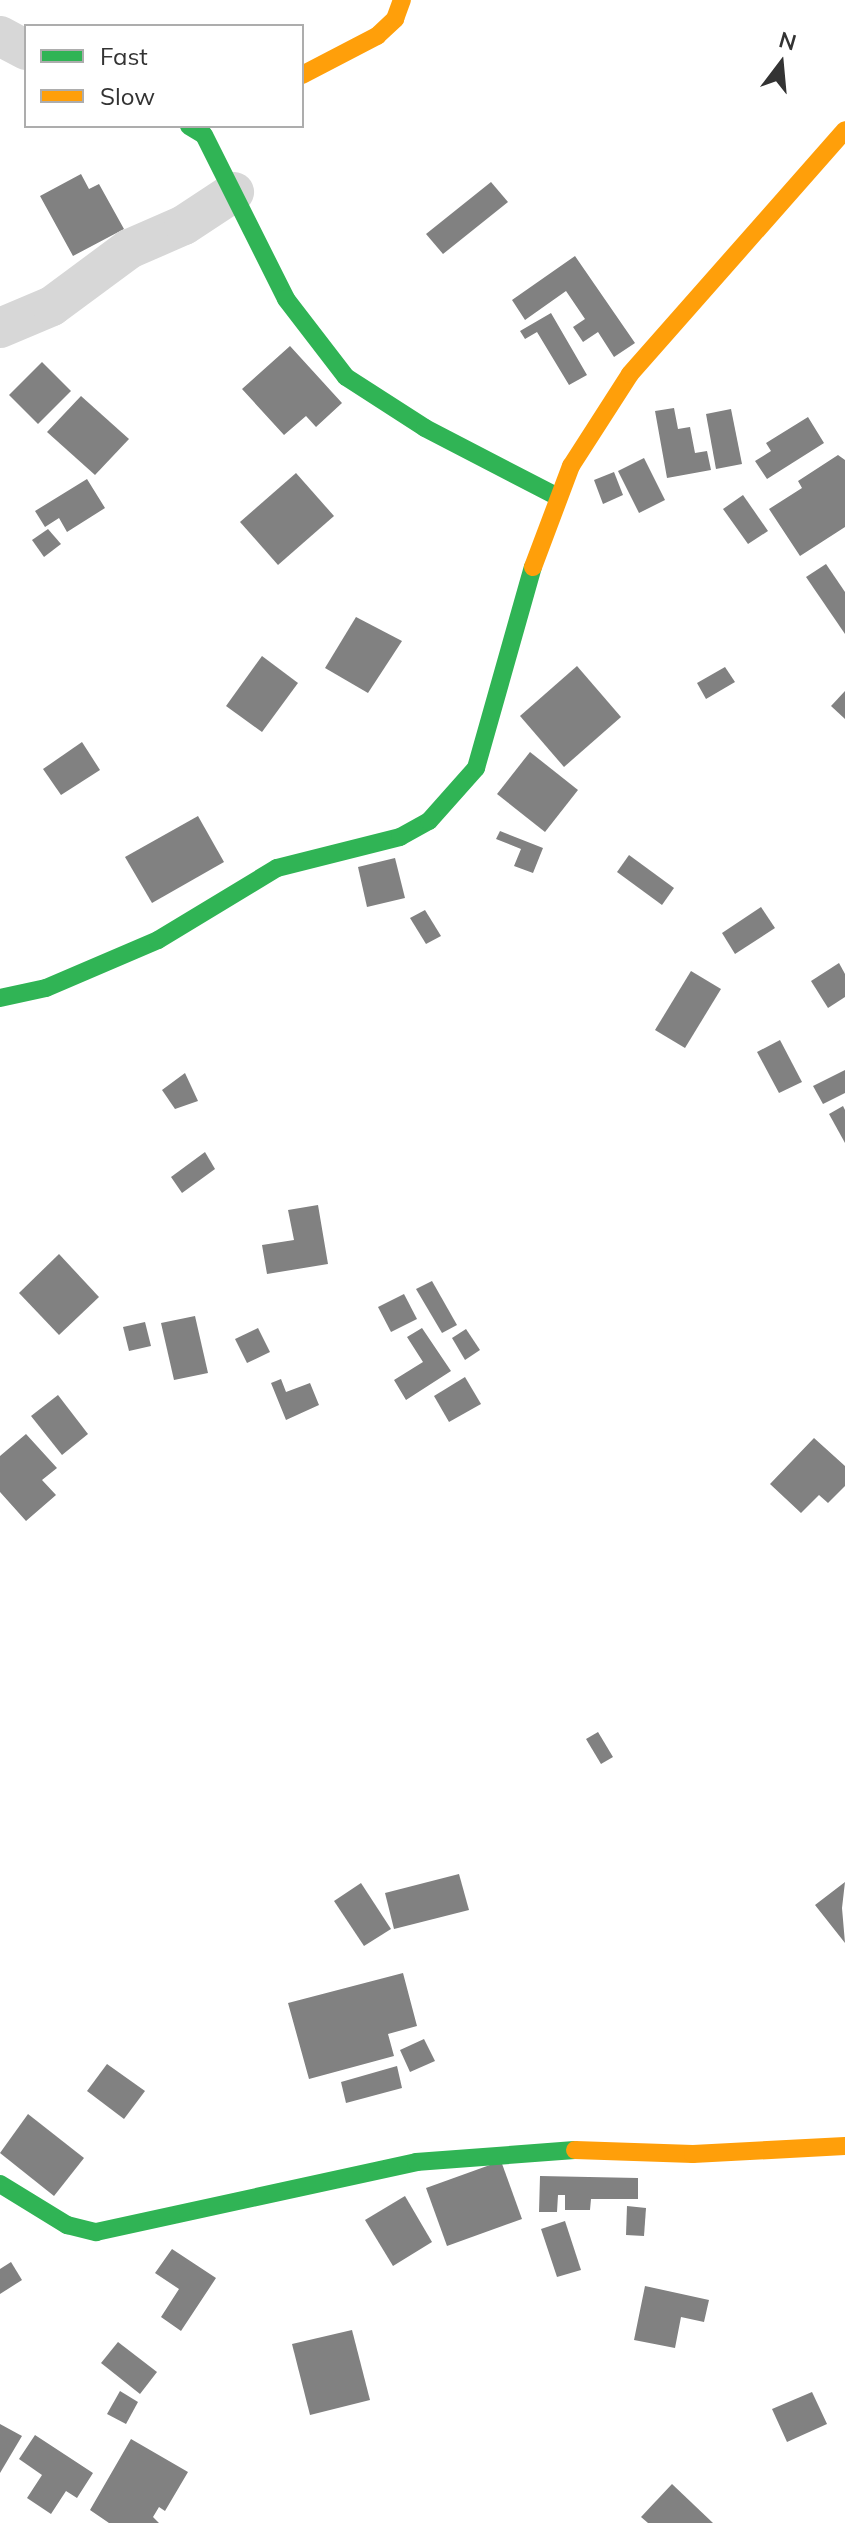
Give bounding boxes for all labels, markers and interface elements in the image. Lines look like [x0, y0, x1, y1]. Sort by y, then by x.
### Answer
legend [24, 24, 304, 128]
north arrow [741, 24, 821, 104]
text: N [776, 25, 799, 57]
text: Fast [100, 41, 148, 71]
text: Slow [100, 81, 155, 111]

